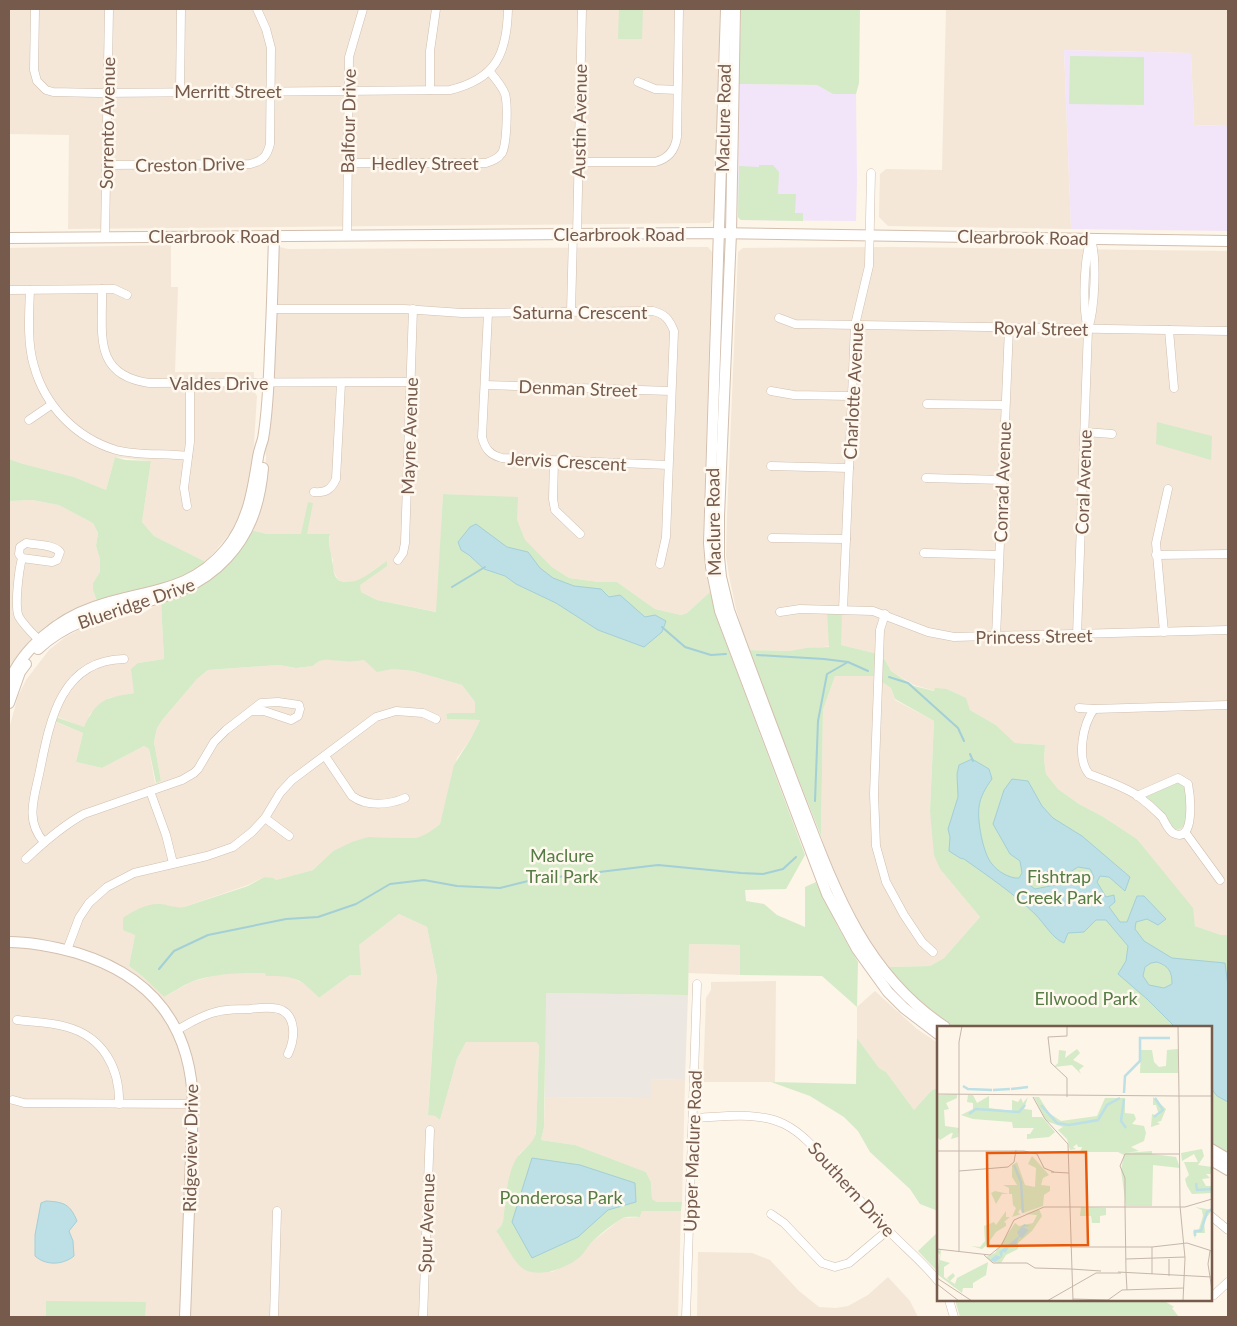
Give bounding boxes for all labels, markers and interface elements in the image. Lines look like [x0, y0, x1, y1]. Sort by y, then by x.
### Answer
street label: Sorrento Avenue [95, 57, 119, 189]
street label: Austin Avenue [567, 64, 591, 178]
street label: Maclure Road [711, 64, 735, 172]
street label: Balfour Drive [336, 68, 360, 174]
street label: Merritt Street [174, 80, 282, 102]
street label: Creston Drive [135, 152, 245, 176]
street label: Hedley Street [371, 152, 479, 174]
street label: Clearbrook Road [553, 223, 685, 245]
street label: Clearbrook Road [148, 225, 280, 247]
street label: Clearbrook Road [957, 225, 1089, 249]
street label: Saturna Crescent [513, 301, 648, 323]
street label: Royal Street [993, 316, 1089, 340]
street label: Charlotte Avenue [838, 322, 868, 460]
street label: Valdes Drive [170, 372, 268, 394]
street label: Denman Street [518, 375, 638, 401]
street label: Mayne Avenue [396, 377, 422, 495]
street label: Conrad Avenue [989, 421, 1015, 543]
street label: Coral Avenue [1070, 429, 1096, 535]
street label: Jervis Crescent [507, 447, 628, 475]
street label: Maclure Road [701, 468, 725, 576]
street label: Blueridge Drive [75, 573, 197, 633]
street label: Princess Street [975, 624, 1093, 648]
park label: Maclure Trail Park [526, 844, 599, 887]
park label: Fishtrap Creek Park [1016, 865, 1103, 908]
park label: Ellwood Park [1034, 987, 1138, 1009]
inset map [937, 1026, 1212, 1301]
street label: Upper Maclure Road [678, 1070, 706, 1232]
street label: Ridgeview Drive [178, 1084, 202, 1212]
street label: Southern Drive [804, 1137, 900, 1241]
street label: Spur Avenue [413, 1173, 439, 1273]
park label: Ponderosa Park [499, 1186, 623, 1208]

